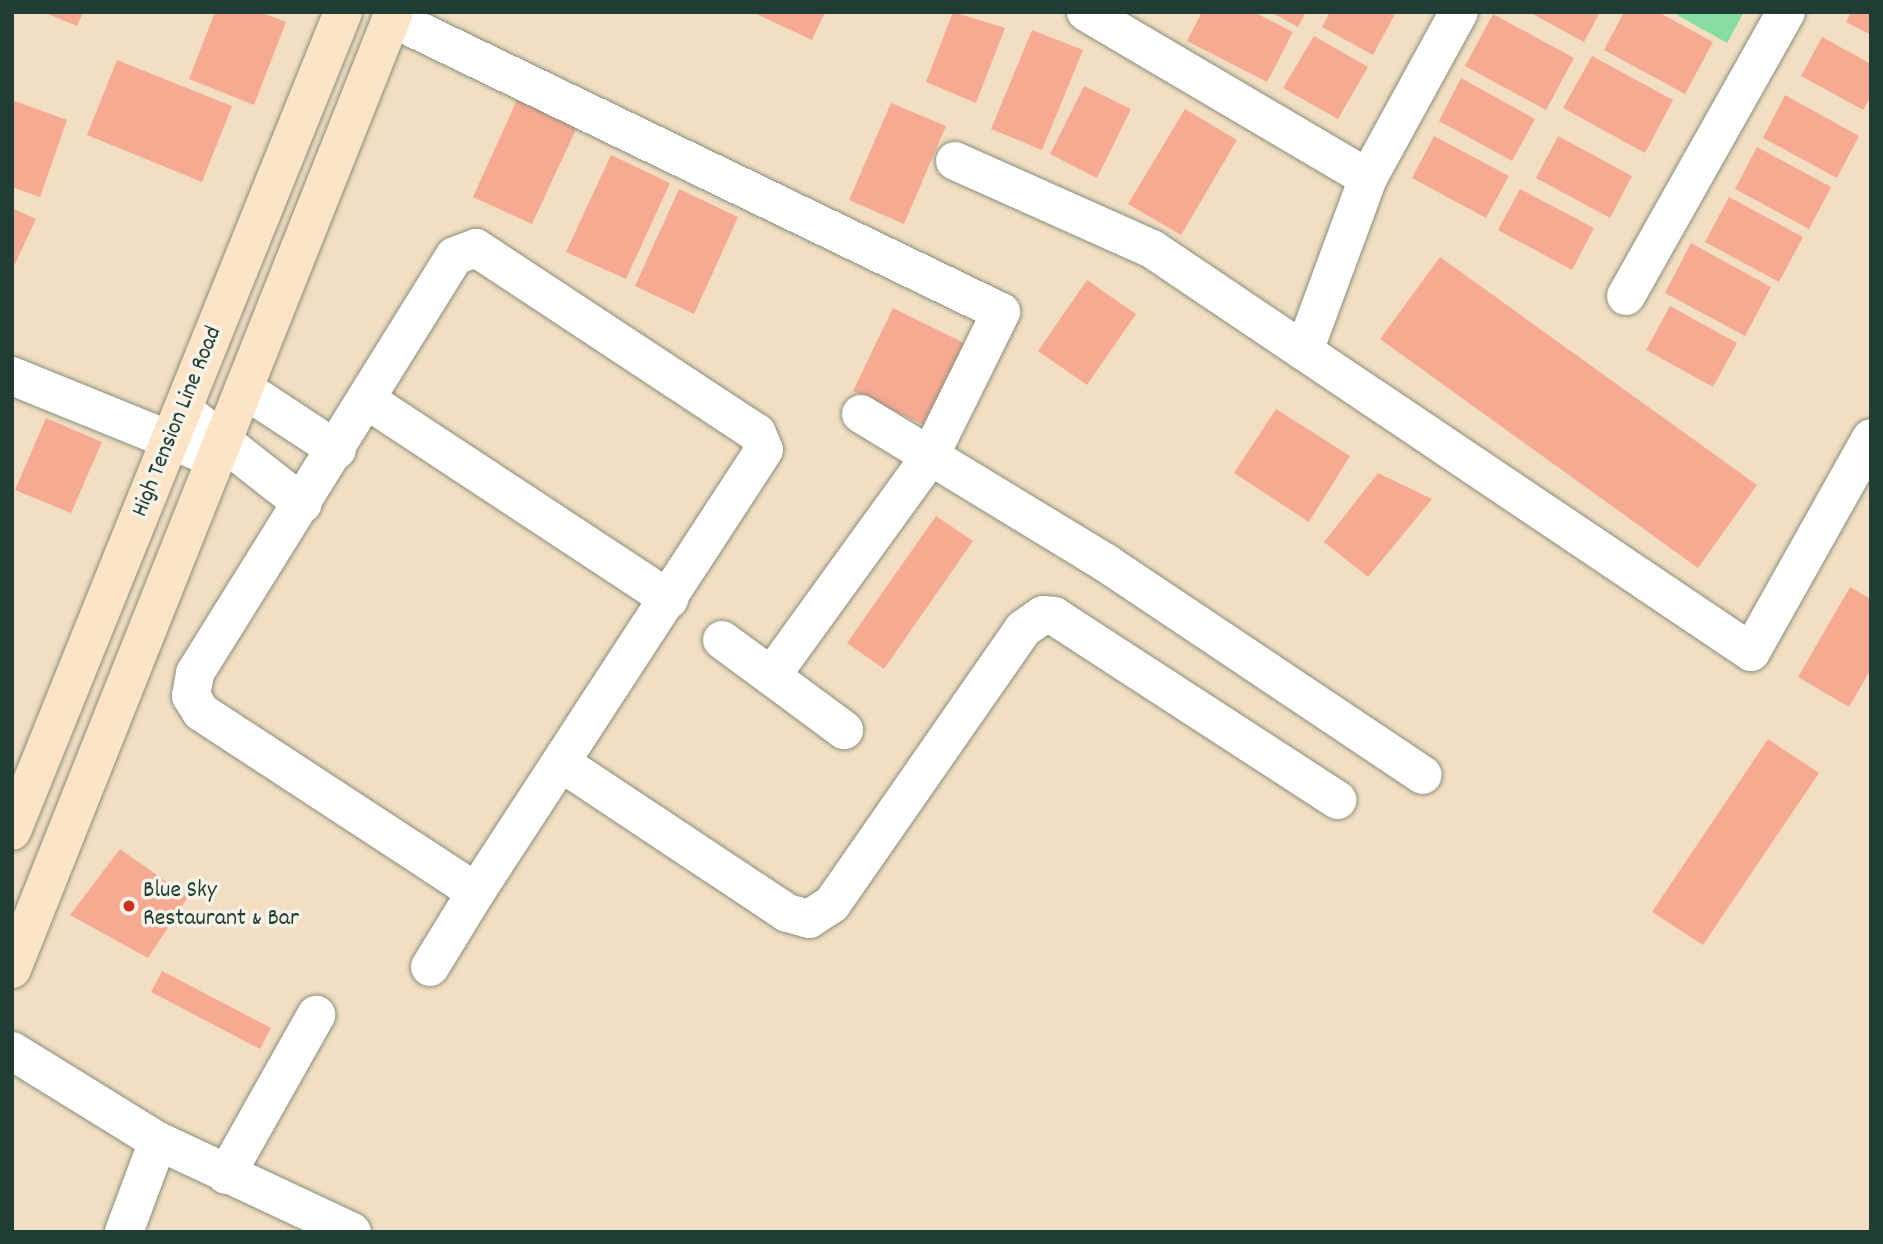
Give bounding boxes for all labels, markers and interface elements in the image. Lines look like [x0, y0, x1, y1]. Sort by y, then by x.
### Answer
street label: High Tension Line Road [127, 323, 229, 521]
place label: Blue Sky Restaurant & Bar [143, 878, 299, 934]
marker: Blue Sky Restaurant & Bar [121, 898, 137, 914]

